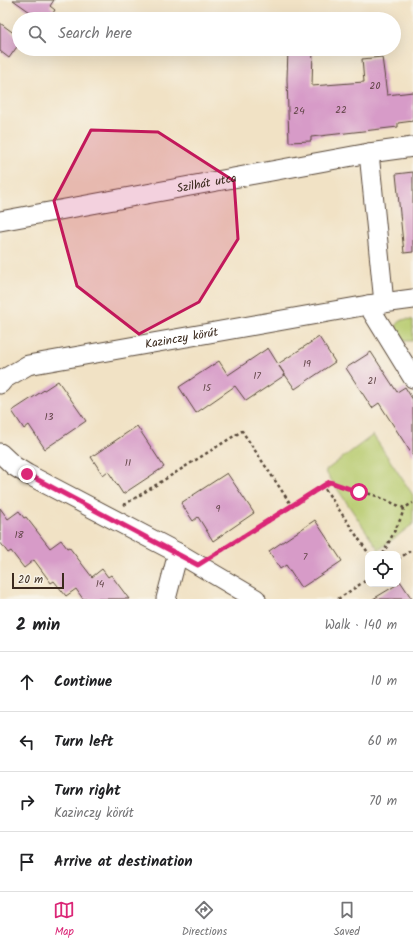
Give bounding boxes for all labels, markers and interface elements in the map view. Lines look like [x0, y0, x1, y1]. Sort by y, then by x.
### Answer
search box [12, 12, 401, 56]
text: Search here [58, 22, 132, 46]
icon: search [26, 23, 48, 45]
house number: 20 [370, 78, 380, 94]
house number: 22 [335, 102, 347, 118]
house number: 24 [293, 103, 305, 119]
street label: Szilhát utca [175, 169, 238, 198]
street label: Kazinczy körút [144, 323, 220, 354]
house number: 19 [303, 356, 311, 372]
house number: 17 [253, 368, 261, 384]
house number: 21 [368, 373, 376, 389]
house number: 15 [203, 380, 212, 396]
house number: 13 [45, 409, 54, 425]
house number: 11 [125, 455, 131, 471]
route end [18, 465, 36, 483]
route start [350, 483, 368, 501]
house number: 9 [216, 501, 221, 517]
house number: 18 [14, 527, 25, 543]
house number: 7 [303, 549, 308, 565]
map controls [365, 551, 401, 587]
button: locate [365, 551, 401, 587]
scale bar [12, 571, 64, 590]
text: 20 m [18, 571, 43, 589]
house number: 14 [96, 576, 105, 592]
text: 2 min [16, 612, 60, 639]
text: Walk · 140 m [325, 615, 397, 636]
text: Continue [54, 670, 112, 694]
icon: ahead [16, 671, 38, 693]
text: 10 m [371, 671, 397, 692]
text: Turn left [54, 730, 114, 754]
icon: left [16, 731, 38, 753]
text: 60 m [368, 731, 397, 752]
text: Turn right [54, 779, 121, 803]
icon: right [16, 791, 38, 813]
text: 70 m [369, 791, 397, 812]
text: Kazinczy körút [54, 803, 134, 824]
text: Arrive at destination [54, 850, 193, 874]
icon: arrive [16, 851, 38, 873]
tab: Map [53, 899, 75, 941]
tab: Directions [182, 899, 227, 941]
tab: Saved [334, 899, 360, 941]

